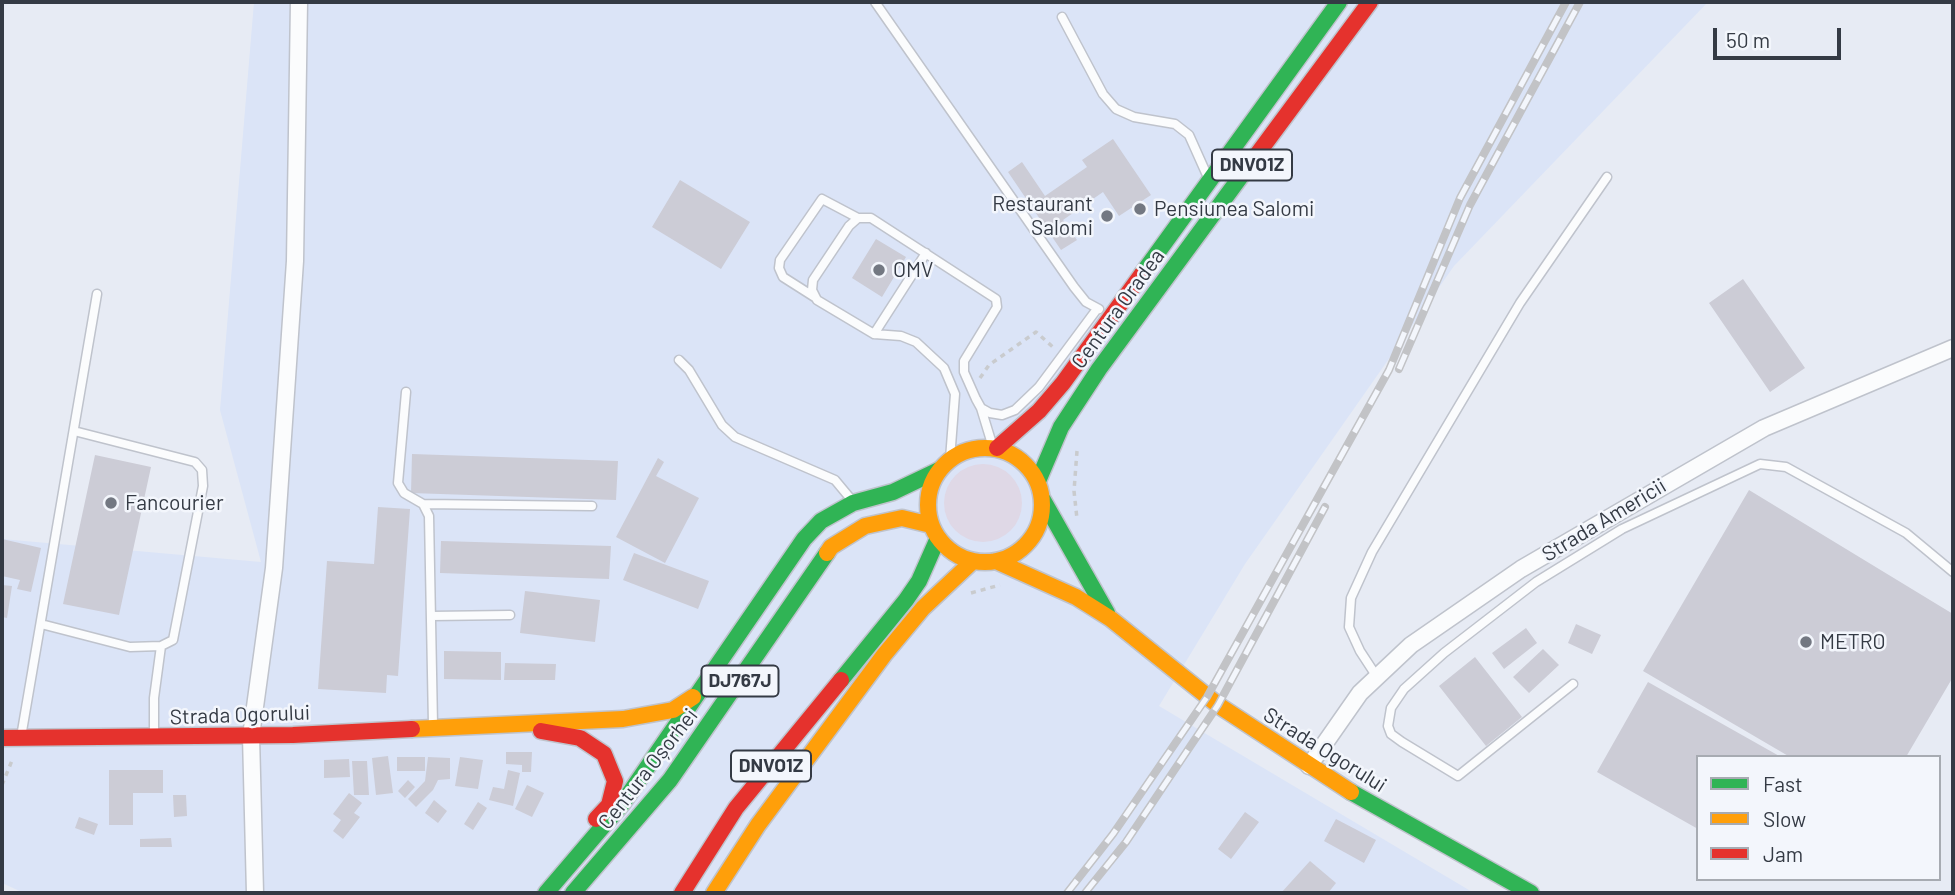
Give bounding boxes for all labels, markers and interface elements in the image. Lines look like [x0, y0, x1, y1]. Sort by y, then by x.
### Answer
scale bar [1717, 14, 1845, 58]
text: 50 m [1726, 27, 1770, 52]
road number: DNVO1Z [1212, 150, 1292, 181]
place label: Restaurant Salomi [992, 191, 1093, 241]
place label: Pensiunea Salomi [1154, 196, 1314, 222]
marker: Pensiunea Salomi [1132, 201, 1148, 217]
marker: Restaurant Salomi [1099, 208, 1115, 224]
street label: Centura Oradea [1066, 244, 1170, 374]
place label: OMV [893, 257, 933, 283]
marker: OMV [871, 262, 887, 278]
street label: Strada Americii [1537, 473, 1671, 567]
place label: Fancourier [125, 490, 224, 516]
marker: Fancourier [103, 495, 119, 511]
place label: METRO [1820, 629, 1886, 655]
marker: METRO [1798, 634, 1814, 650]
road number: DJ767J [702, 666, 778, 696]
street label: Strada Ogorului [169, 700, 311, 730]
street label: Strada Ogorului [1259, 702, 1391, 798]
street label: Centura Oșorhei [593, 703, 703, 835]
road number: DNVO1Z [731, 750, 811, 782]
legend [1696, 755, 1941, 881]
text: Fast [1763, 771, 1803, 796]
text: Slow [1763, 806, 1806, 831]
text: Jam [1763, 841, 1803, 866]

